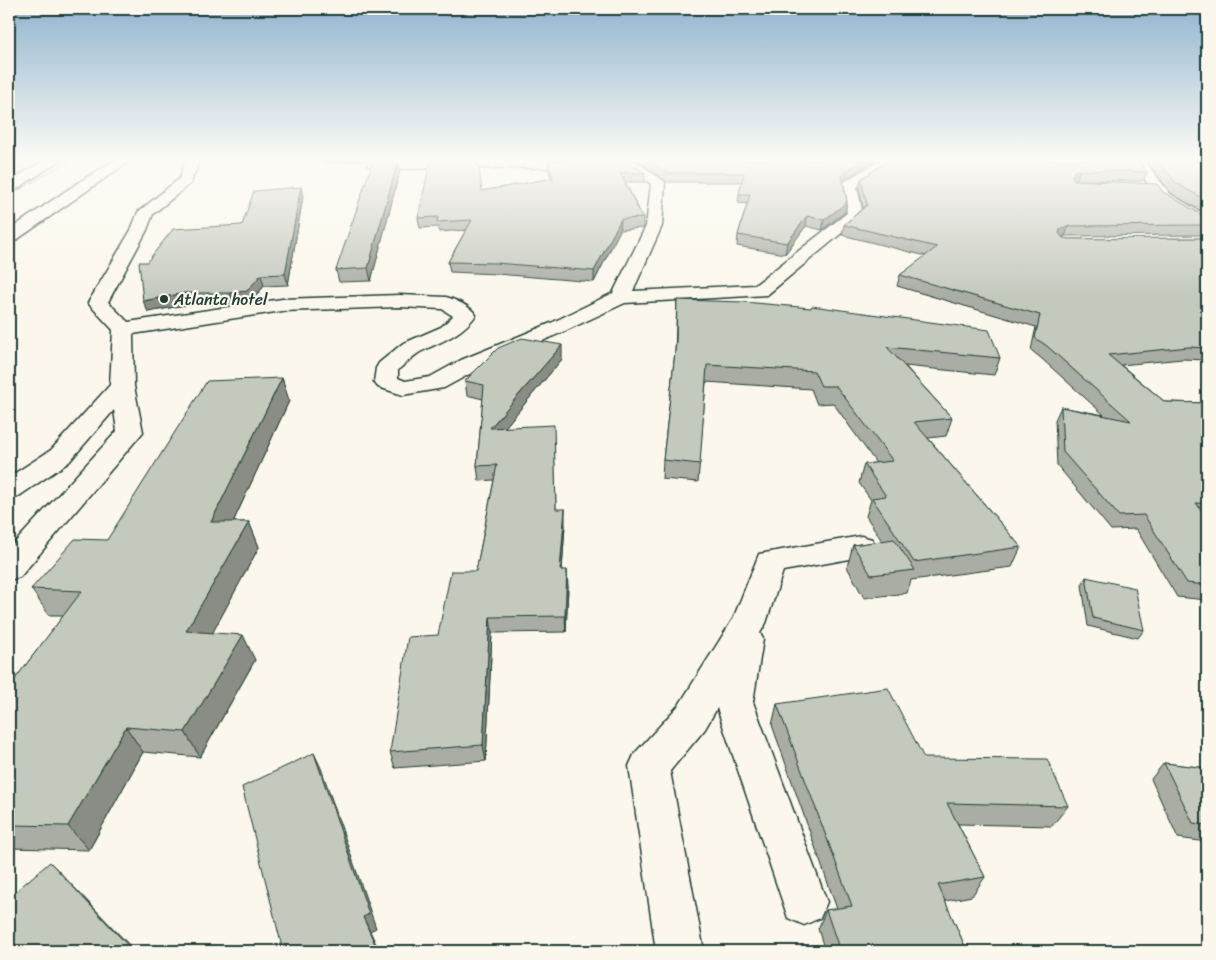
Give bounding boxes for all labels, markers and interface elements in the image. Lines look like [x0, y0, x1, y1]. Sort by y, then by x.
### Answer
place label: Atlanta hotel [173, 285, 268, 314]
marker: Atlanta hotel [158, 293, 170, 305]

